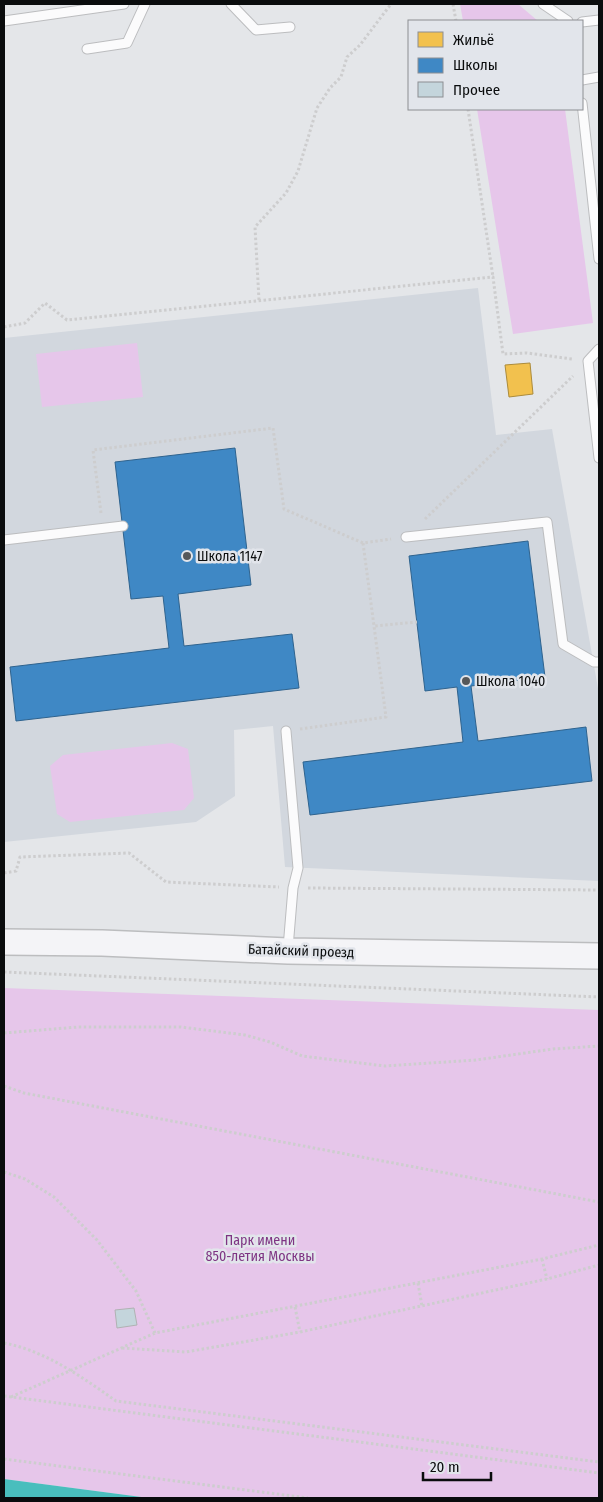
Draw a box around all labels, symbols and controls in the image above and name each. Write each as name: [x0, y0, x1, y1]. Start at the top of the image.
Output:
legend: [408, 20, 583, 110]
text: Жильё: [453, 31, 494, 49]
text: Школы: [453, 56, 498, 74]
text: Прочее: [453, 81, 500, 99]
place label: Школа 1147: [197, 548, 263, 565]
marker: Школа 1147: [181, 550, 193, 562]
place label: Школа 1040: [476, 673, 545, 690]
marker: Школа 1040: [460, 675, 472, 687]
street label: Батайский проезд: [248, 941, 354, 961]
park label: Парк имени 850-летия Москвы: [205, 1232, 315, 1265]
scale bar: [423, 1450, 490, 1482]
text: 20 m: [430, 1458, 460, 1476]

